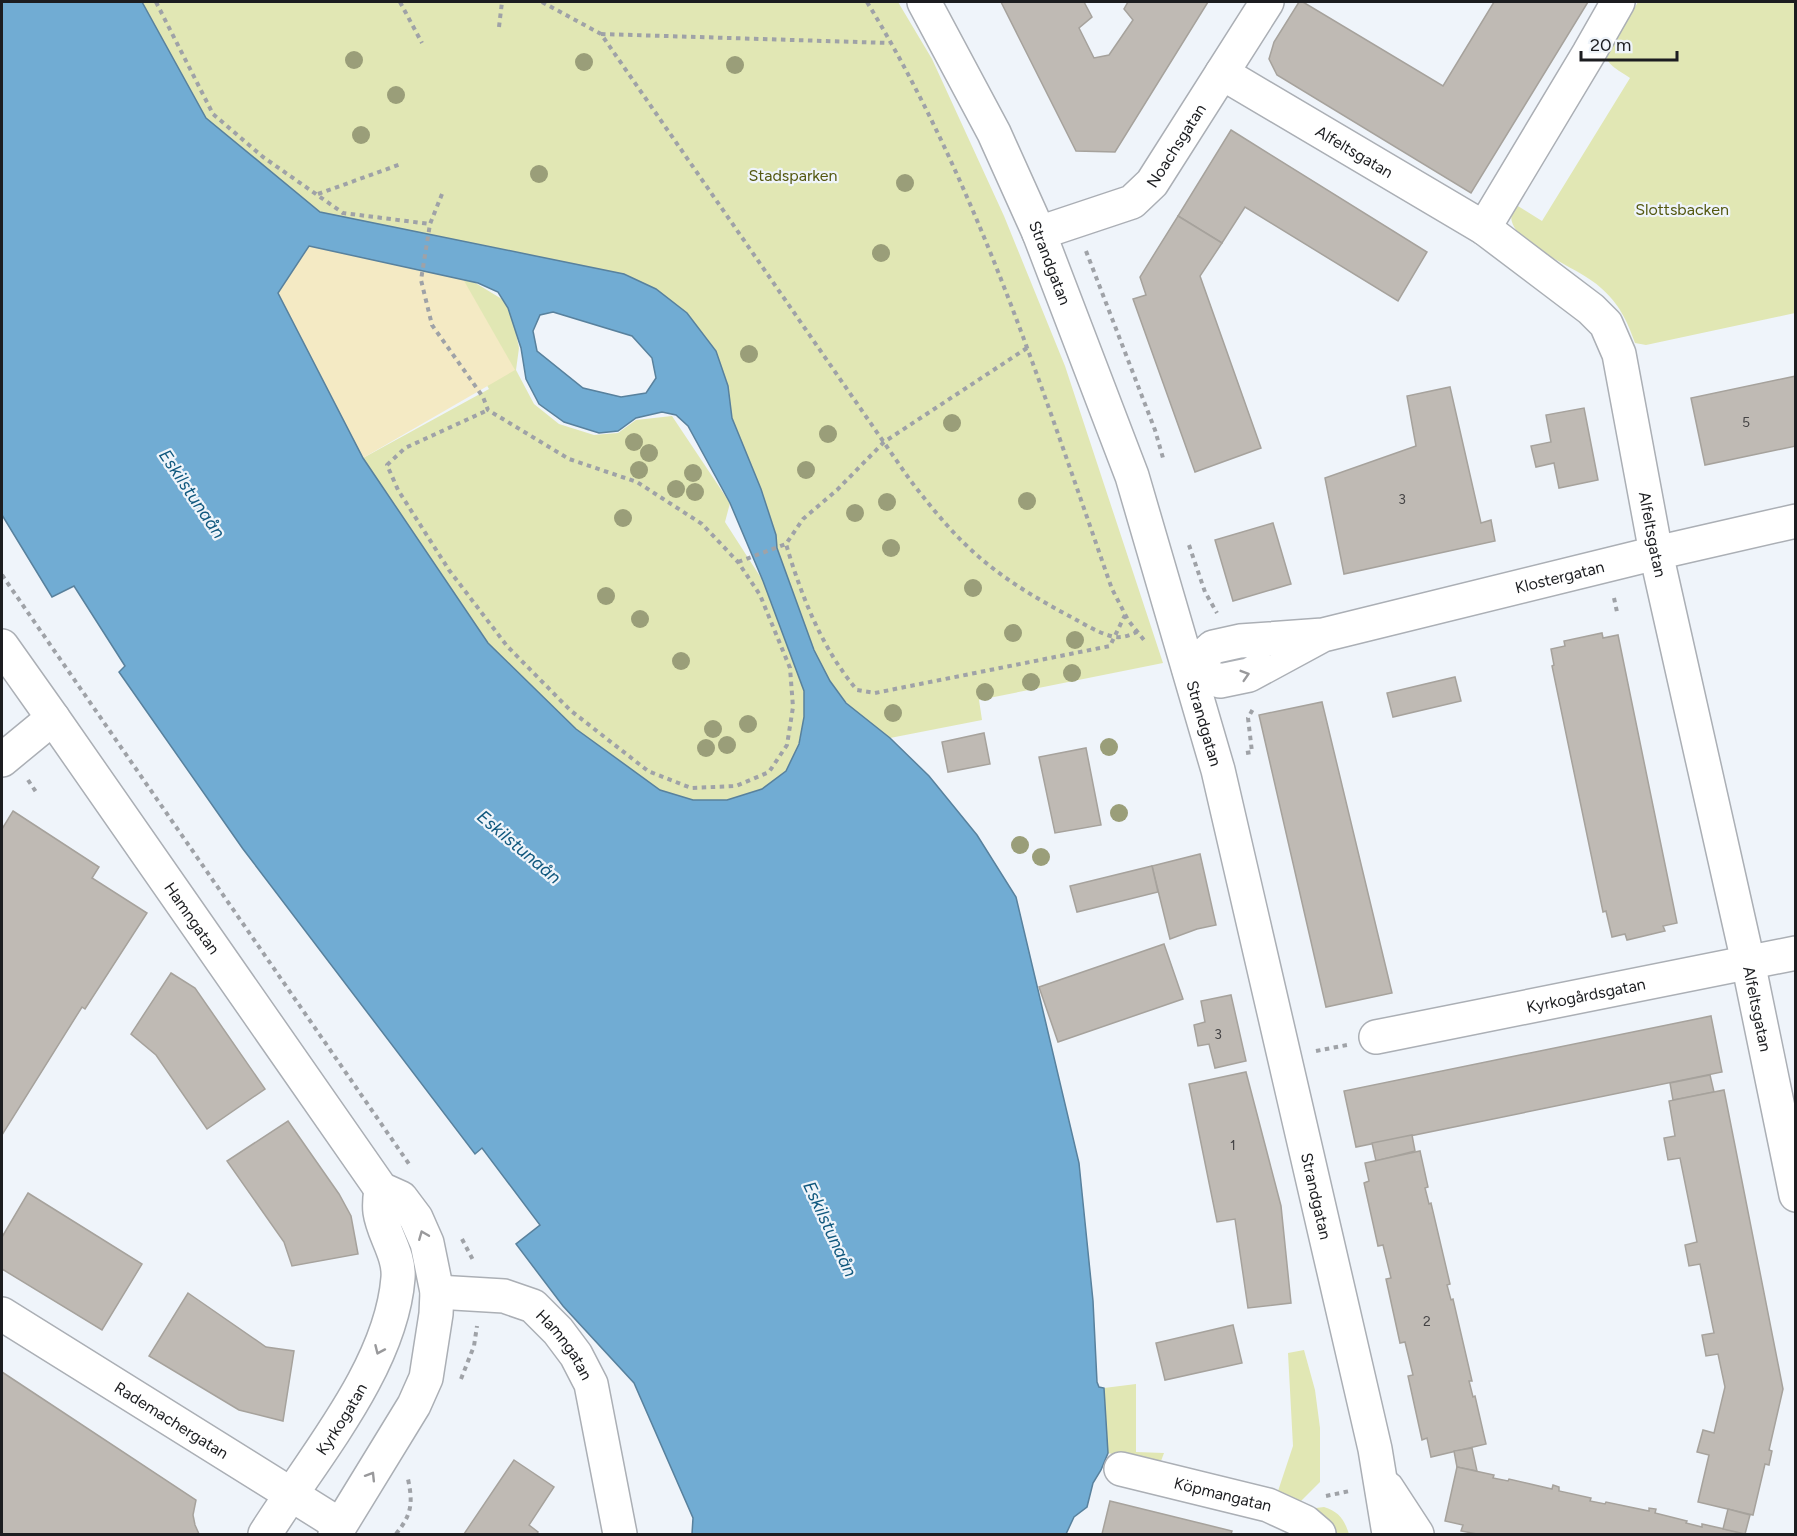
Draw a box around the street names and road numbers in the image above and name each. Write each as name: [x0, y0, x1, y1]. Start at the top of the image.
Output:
street label: Noachsgatan: [1142, 100, 1209, 191]
street label: Alfeltsgatan: [1312, 121, 1397, 182]
street label: Strandgatan: [1025, 218, 1075, 307]
street label: Alfeltsgatan: [1635, 490, 1671, 579]
street label: Klostergatan: [1513, 557, 1606, 597]
street label: Strandgatan: [1183, 678, 1226, 768]
street label: Hamngatan: [161, 878, 224, 958]
street label: Alfeltsgatan: [1740, 964, 1776, 1053]
street label: Kyrkogårdsgatan: [1525, 974, 1647, 1016]
street label: Strandgatan: [1297, 1151, 1336, 1241]
street label: Hamngatan: [532, 1305, 597, 1383]
street label: Rademachergatan: [111, 1377, 232, 1463]
street label: Kyrkogatan: [312, 1380, 371, 1459]
street label: Köpmangatan: [1172, 1473, 1274, 1515]

